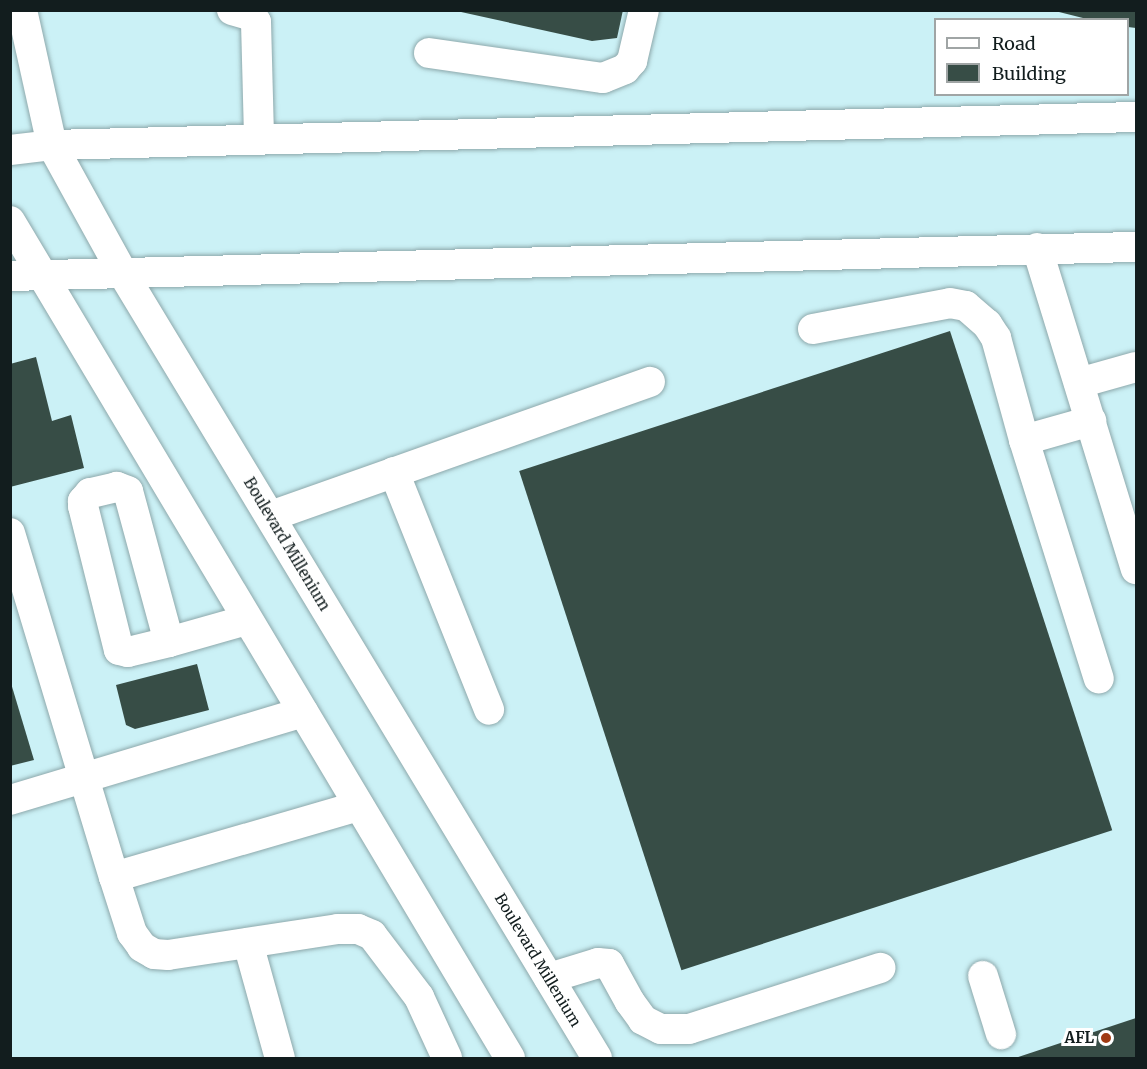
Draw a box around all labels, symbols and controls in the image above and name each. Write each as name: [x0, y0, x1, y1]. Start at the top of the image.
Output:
legend: [934, 18, 1129, 96]
text: Road: [992, 32, 1036, 55]
text: Building: [992, 62, 1066, 85]
street label: Boulevard Millenium: [240, 474, 334, 614]
street label: Boulevard Millenium: [491, 890, 585, 1030]
place label: AFL: [1065, 1029, 1094, 1047]
marker: AFL: [1099, 1031, 1113, 1045]

